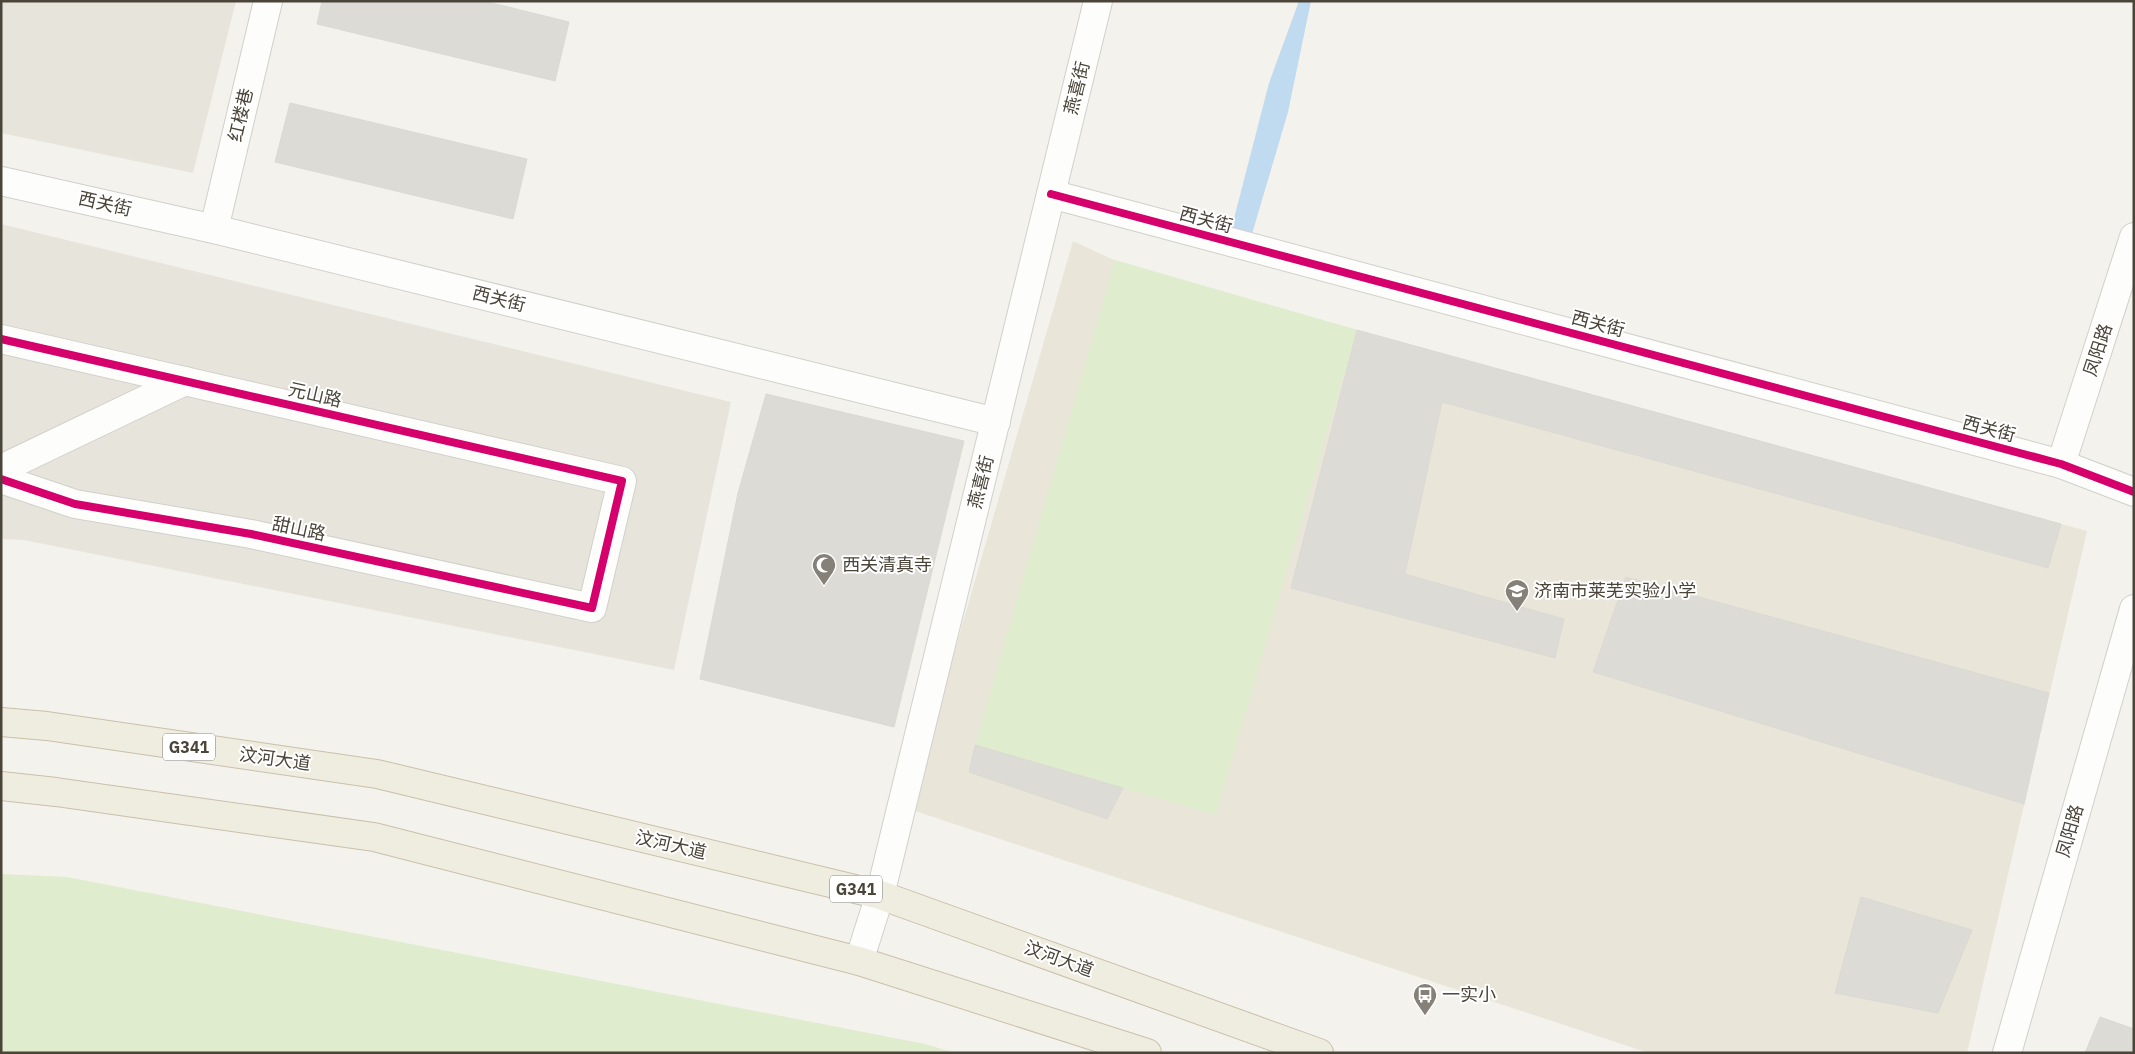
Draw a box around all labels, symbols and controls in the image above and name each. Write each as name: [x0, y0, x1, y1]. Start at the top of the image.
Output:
street label: 燕喜街: [1059, 59, 1094, 117]
street label: 红楼巷: [223, 86, 258, 144]
street label: 西关街: [76, 186, 134, 221]
street label: 西关街: [1177, 201, 1235, 238]
street label: 西关街: [470, 281, 528, 316]
street label: 西关街: [1569, 305, 1627, 342]
street label: 凤阳路: [2078, 321, 2117, 379]
street label: 元山路: [286, 377, 344, 412]
street label: 西关街: [1960, 410, 2018, 447]
street label: 燕喜街: [963, 453, 998, 511]
street label: 甜山路: [270, 512, 328, 545]
mosque icon: 西关清真寺: [811, 552, 837, 586]
place label: 西关清真寺: [842, 553, 932, 576]
school or university icon: 济南市莱芜实验小学: [1504, 578, 1530, 612]
place label: 济南市莱芜实验小学: [1534, 579, 1696, 602]
road number: G341: [163, 734, 215, 760]
street label: 汶河大道: [238, 742, 312, 775]
street label: 凤阳路: [2051, 802, 2088, 860]
street label: 汶河大道: [633, 825, 709, 864]
road number: G341: [830, 876, 882, 902]
street label: 汶河大道: [1021, 935, 1097, 982]
bus stop icon: 一实小: [1412, 982, 1438, 1016]
place label: 一实小: [1442, 983, 1496, 1006]

